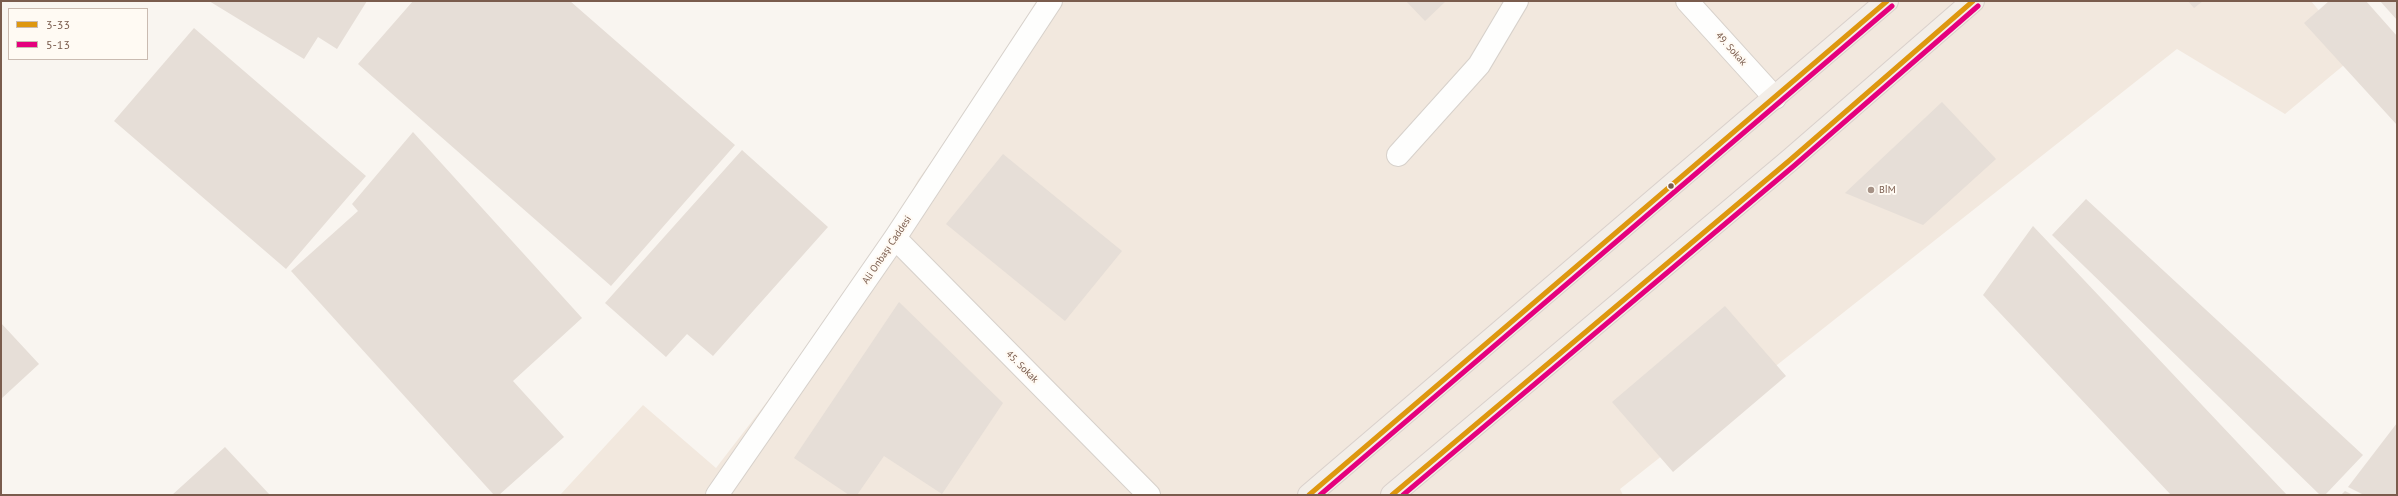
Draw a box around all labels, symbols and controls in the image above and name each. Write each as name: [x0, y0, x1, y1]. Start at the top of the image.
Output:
legend: [8, 8, 148, 60]
text: 3-33: [46, 17, 70, 32]
street label: 49. Sokak: [1713, 30, 1749, 68]
text: 5-13: [46, 37, 70, 52]
unlabelled marker: [1666, 181, 1676, 191]
place label: BİM: [1879, 184, 1896, 196]
marker: BİM: [1866, 185, 1876, 195]
street label: Ali Onbaşı Caddesi: [860, 214, 914, 286]
street label: 45. Sokak: [1003, 348, 1041, 386]

